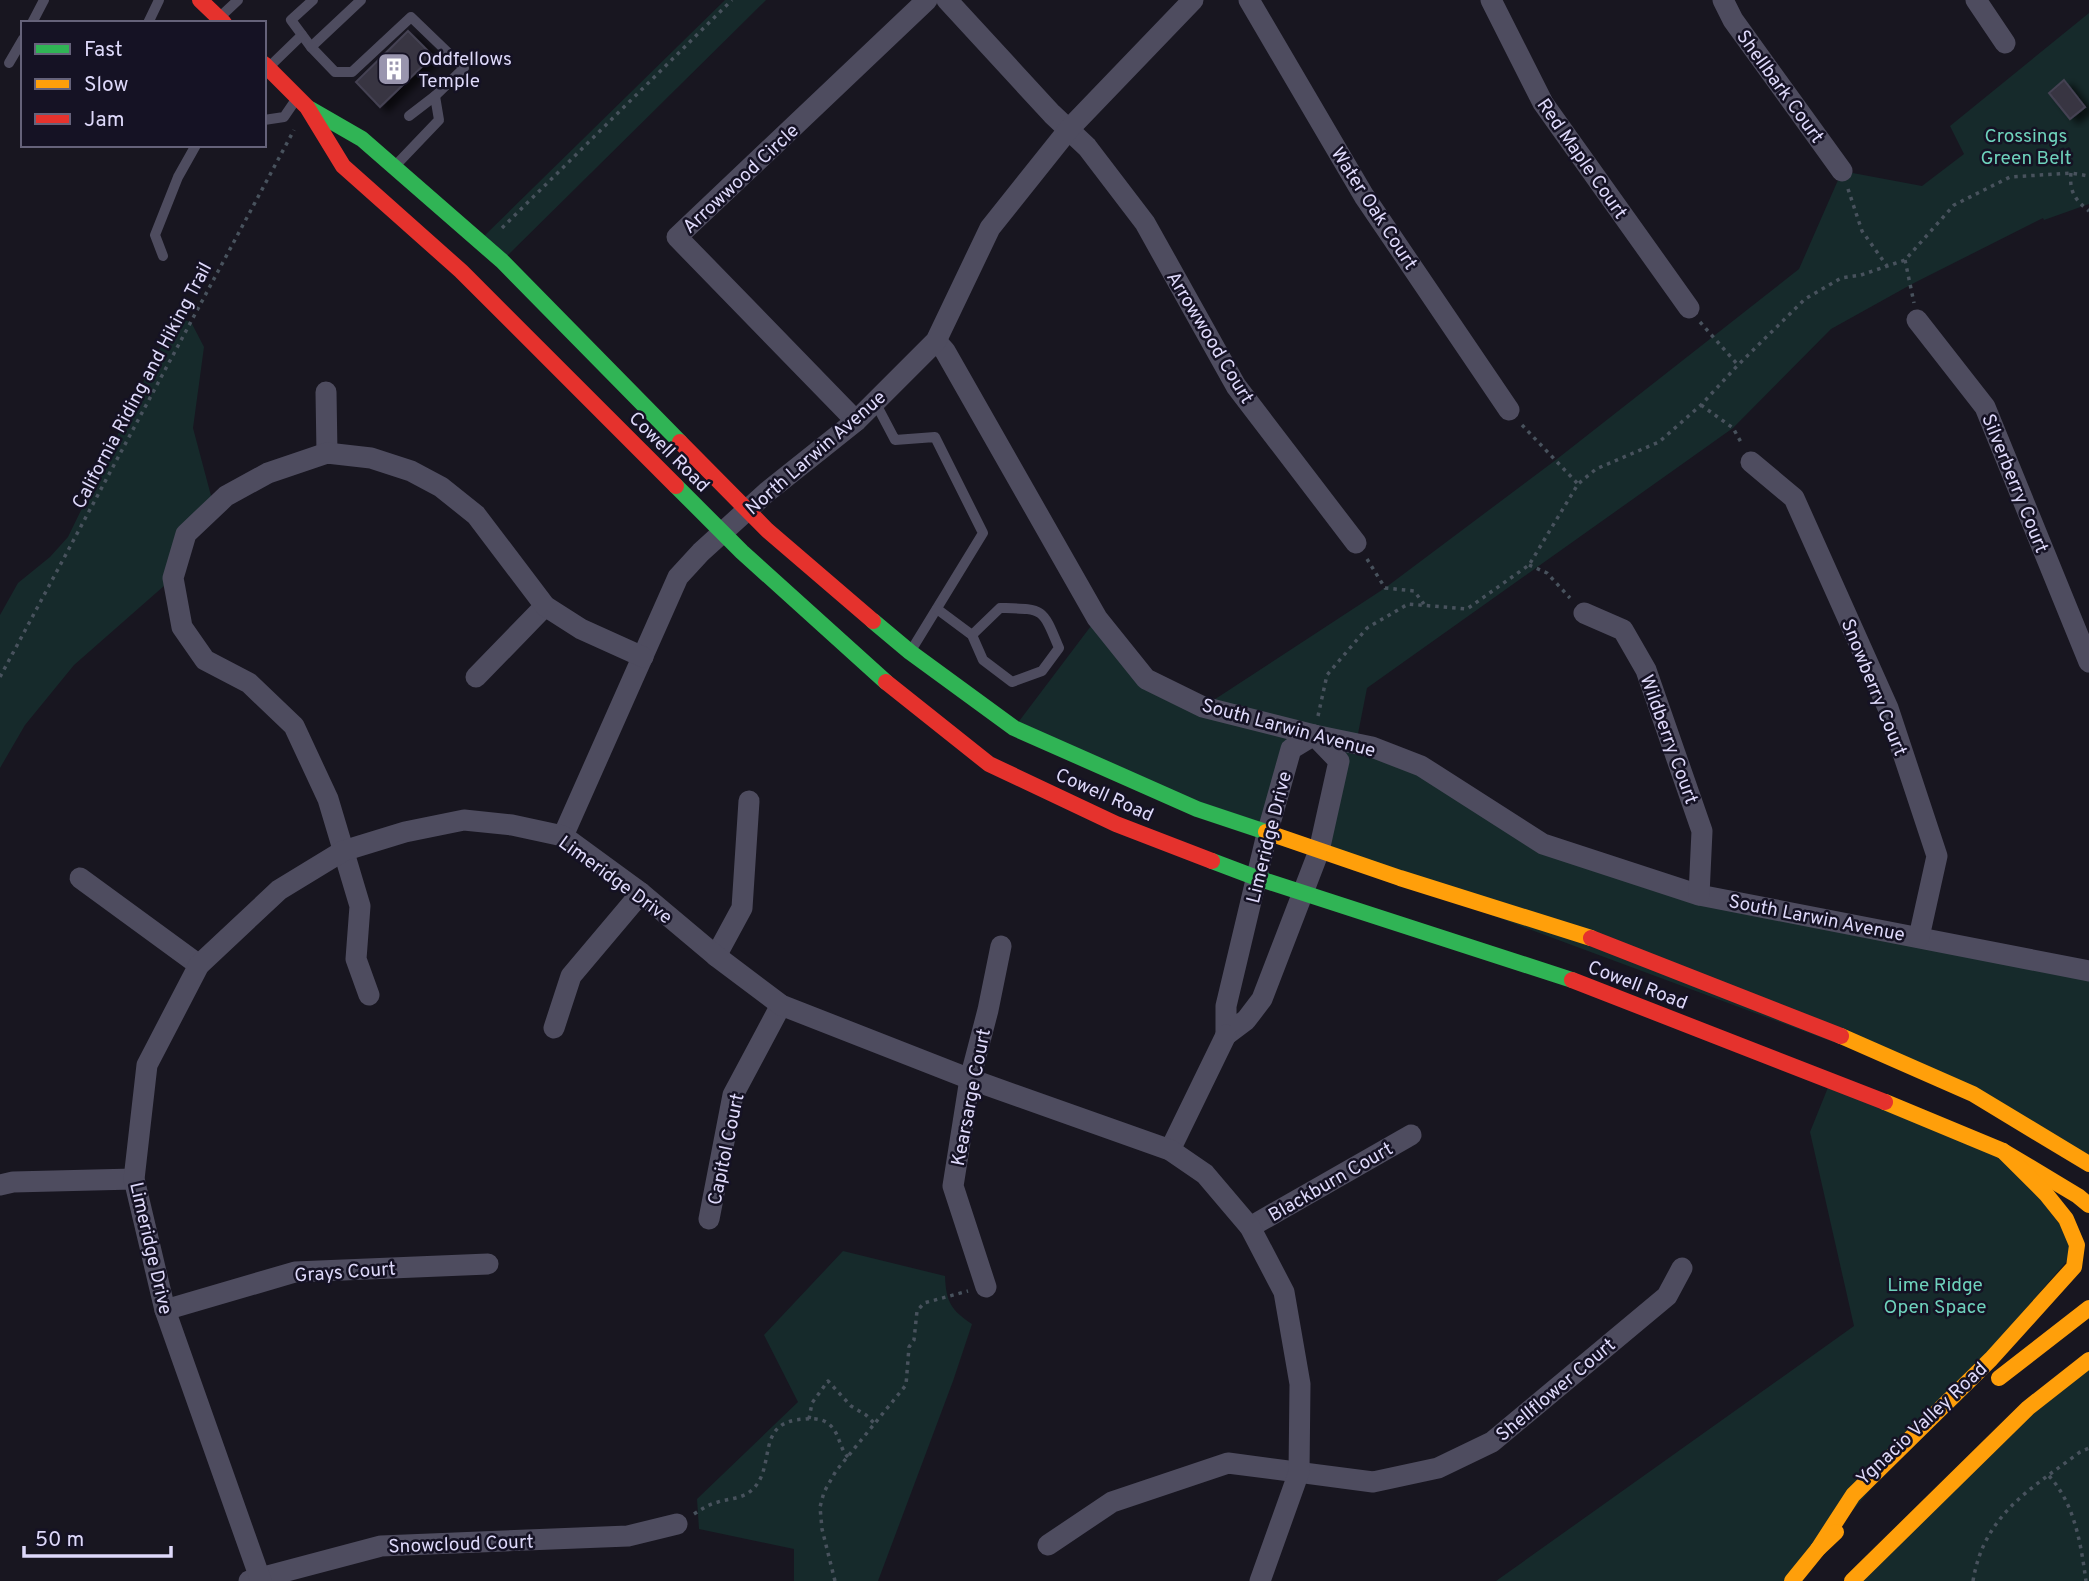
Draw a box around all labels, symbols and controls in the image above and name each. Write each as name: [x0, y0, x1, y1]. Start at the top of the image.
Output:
legend: [21, 21, 266, 147]
street label: Shellbark Court: [1730, 26, 1829, 149]
text: Fast: [84, 37, 123, 64]
place label: Oddfellows Temple: [418, 48, 512, 94]
building icon: Oddfellows Temple: [375, 50, 413, 88]
text: Slow: [84, 72, 129, 99]
street label: Red Maple Court: [1531, 94, 1632, 224]
text: Jam: [84, 107, 125, 134]
street label: Arrowwood Circle: [678, 119, 804, 239]
park label: Crossings Green Belt: [1980, 125, 2072, 171]
street label: Water Oak Court: [1325, 143, 1422, 275]
street label: California Riding and Hiking Trail: [67, 259, 218, 513]
street label: Arrowwood Court: [1160, 268, 1258, 409]
street label: North Larwin Avenue: [741, 386, 891, 521]
street label: Cowell Road: [623, 407, 714, 498]
street label: Silverberry Court: [1975, 411, 2053, 557]
street label: Snowberry Court: [1835, 616, 1912, 760]
street label: Wildberry Court: [1634, 672, 1703, 808]
street label: South Larwin Avenue: [1199, 694, 1378, 764]
street label: Cowell Road: [1051, 764, 1157, 828]
street label: Limeridge Drive: [1242, 769, 1298, 906]
street label: Limeridge Drive: [553, 831, 677, 930]
street label: South Larwin Avenue: [1727, 890, 1907, 948]
street label: Cowell Road: [1584, 956, 1691, 1016]
street label: Kearsarge Court: [947, 1027, 997, 1168]
street label: Capitol Court: [703, 1091, 751, 1208]
street label: Blackburn Court: [1264, 1137, 1398, 1228]
street label: Limeridge Drive: [123, 1180, 177, 1317]
street label: Grays Court: [294, 1257, 397, 1289]
park label: Lime Ridge Open Space: [1883, 1274, 1987, 1320]
street label: Shellflower Court: [1492, 1334, 1621, 1447]
street label: Ygnacio Valley Road: [1852, 1358, 1993, 1491]
scale bar: [24, 1514, 172, 1558]
text: 50 m: [35, 1527, 84, 1554]
street label: Snowcloud Court: [388, 1530, 534, 1560]

